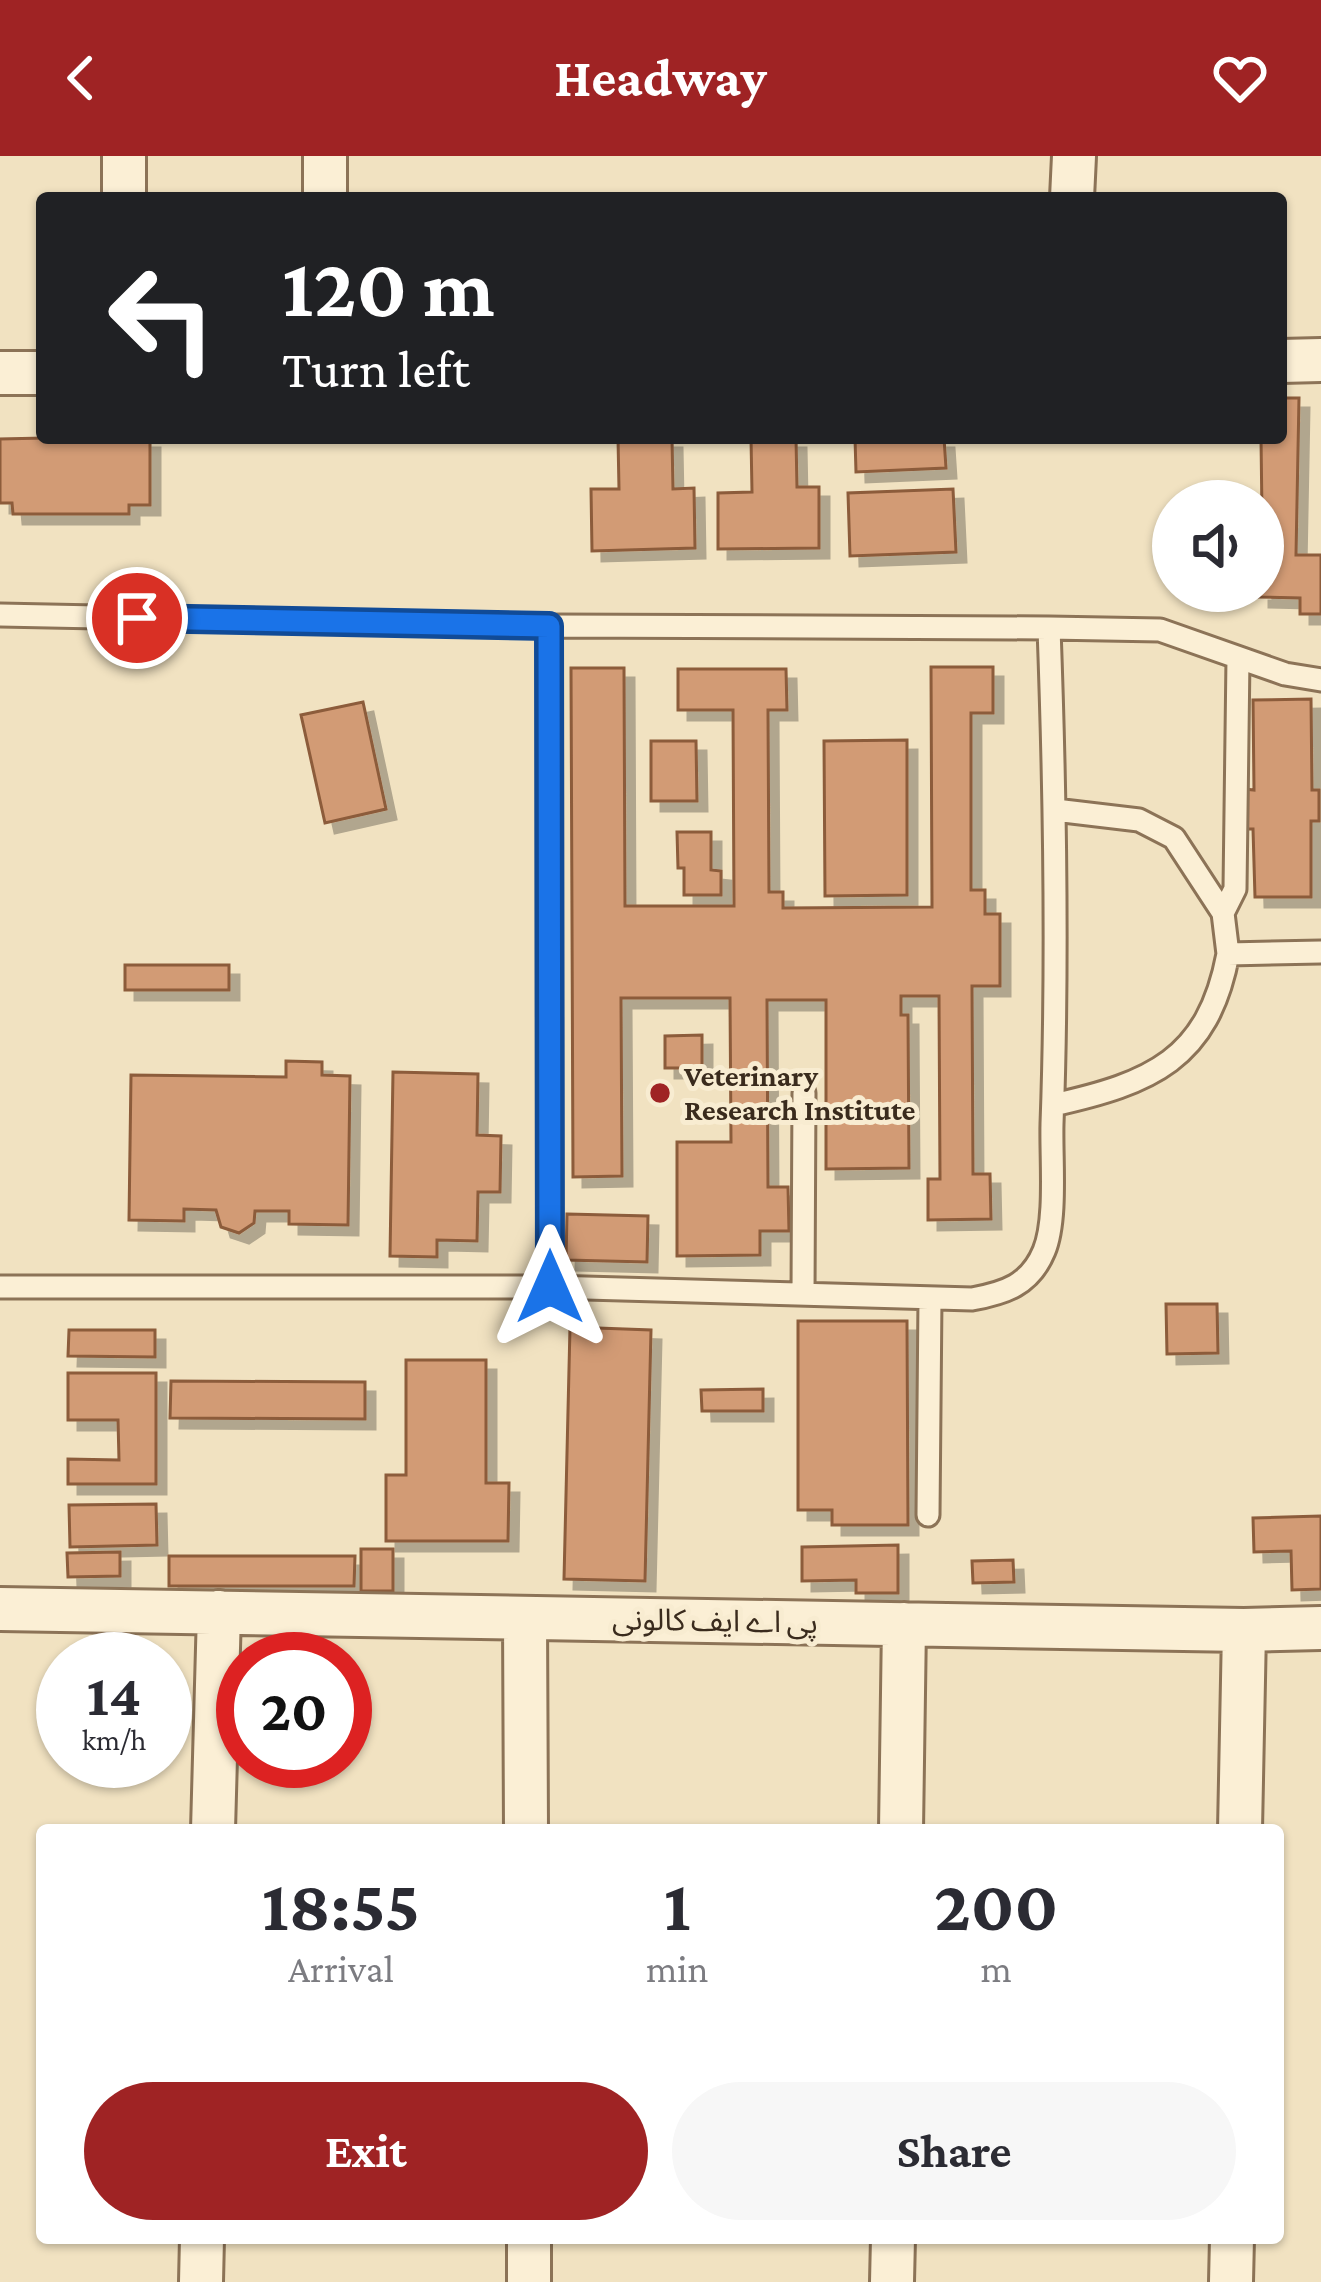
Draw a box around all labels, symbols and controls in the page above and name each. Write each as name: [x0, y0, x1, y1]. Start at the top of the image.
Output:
icon: back: [48, 45, 114, 111]
icon: heart: [1207, 45, 1273, 111]
text: Headway: [554, 48, 767, 108]
icon: left: [84, 240, 240, 396]
text: 120 m: [282, 241, 495, 334]
text: Turn left: [282, 339, 470, 399]
map controls: [1152, 480, 1284, 612]
button: sound: [1152, 480, 1284, 612]
pin: [86, 567, 188, 669]
icon: arrive: [104, 585, 170, 651]
place label: Veterinary Research Institute: [683, 1059, 915, 1126]
marker: Veterinary Research Institute: [647, 1080, 673, 1106]
position arrow: [487, 1224, 613, 1350]
street label: پی اے ایف کالونی: [612, 1602, 818, 1642]
speed limit sign: 20: [216, 1632, 372, 1788]
text: 14: [87, 1661, 141, 1728]
text: km/h: [82, 1723, 146, 1756]
text: 18:55: [262, 1865, 420, 1945]
text: 1: [664, 1865, 691, 1945]
text: 200: [934, 1865, 1058, 1945]
text: Arrival: [288, 1947, 394, 1990]
text: min: [646, 1947, 708, 1990]
text: m: [981, 1947, 1012, 1990]
button: Exit: [84, 2082, 648, 2220]
button: Share: [672, 2082, 1236, 2220]

